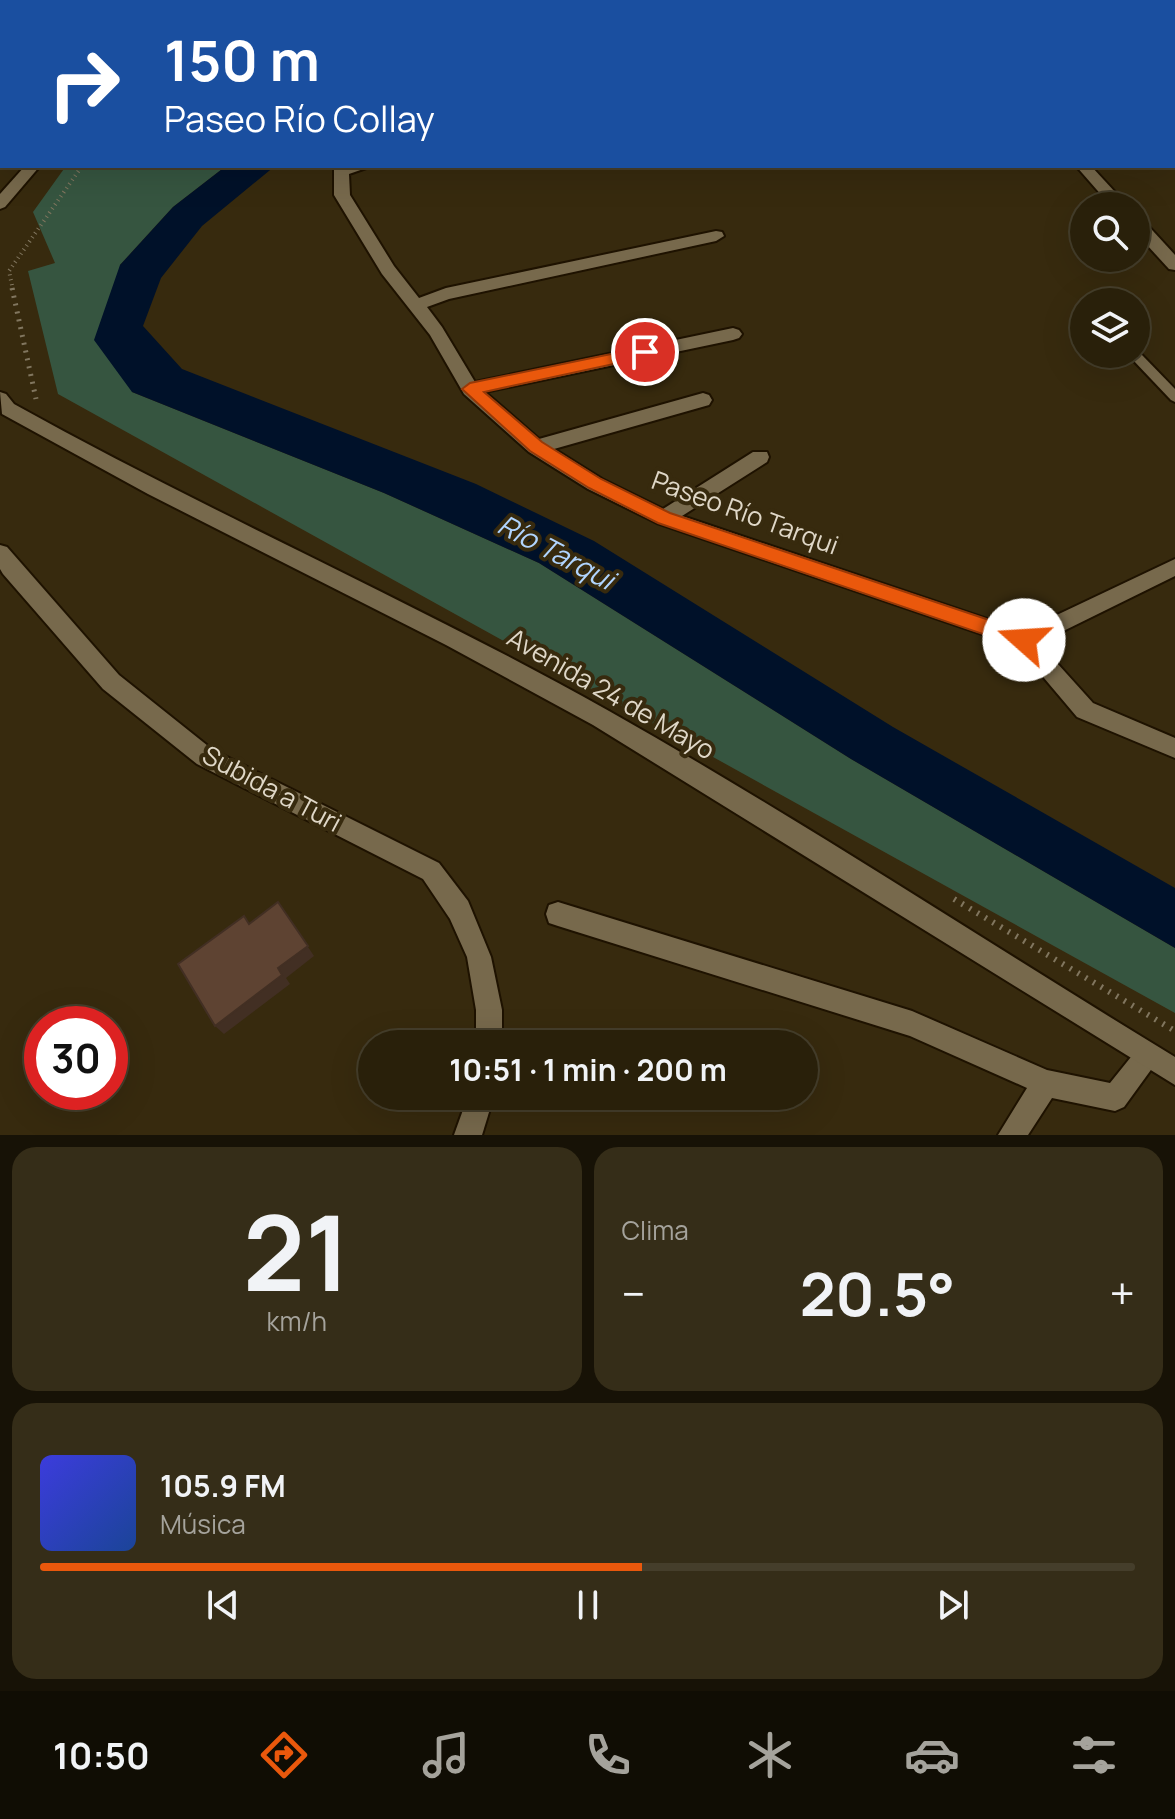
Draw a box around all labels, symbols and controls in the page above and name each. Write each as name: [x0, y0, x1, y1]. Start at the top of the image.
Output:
text: 150 m: [164, 21, 320, 98]
icon: right: [32, 32, 136, 136]
text: Paseo Río Collay: [164, 94, 435, 143]
map controls: [1070, 192, 1150, 368]
button: search: [1070, 192, 1150, 272]
button: layers: [1070, 288, 1150, 368]
pin: [611, 318, 679, 386]
icon: arrive: [623, 330, 667, 374]
street label: Paseo Río Tarqui: [647, 462, 844, 563]
water label: Río Tarqui: [492, 505, 624, 599]
position arrow: [982, 598, 1066, 682]
street label: Avenida 24 de Mayo: [501, 619, 722, 767]
street label: Subida a Turi: [197, 736, 348, 840]
speed limit sign: 30: [24, 1006, 128, 1110]
text: 10:51 · 1 min · 200 m: [449, 1049, 727, 1090]
text: 21: [243, 1180, 350, 1322]
text: Clima: [622, 1212, 689, 1248]
text: 20.5°: [800, 1252, 955, 1334]
text: −: [622, 1263, 645, 1323]
text: +: [1110, 1263, 1135, 1323]
text: km/h: [267, 1303, 327, 1339]
text: 105.9 FM: [160, 1465, 286, 1506]
text: Música: [160, 1506, 246, 1542]
icon: previous: [201, 1583, 245, 1627]
icon: pause: [566, 1583, 610, 1627]
icon: next: [931, 1583, 975, 1627]
icon: directions: [256, 1727, 312, 1783]
icon: music: [418, 1727, 474, 1783]
icon: phone: [580, 1727, 636, 1783]
icon: climate: [742, 1727, 798, 1783]
icon: car: [904, 1727, 960, 1783]
icon: filters: [1066, 1727, 1122, 1783]
text: 10:50: [53, 1731, 150, 1780]

